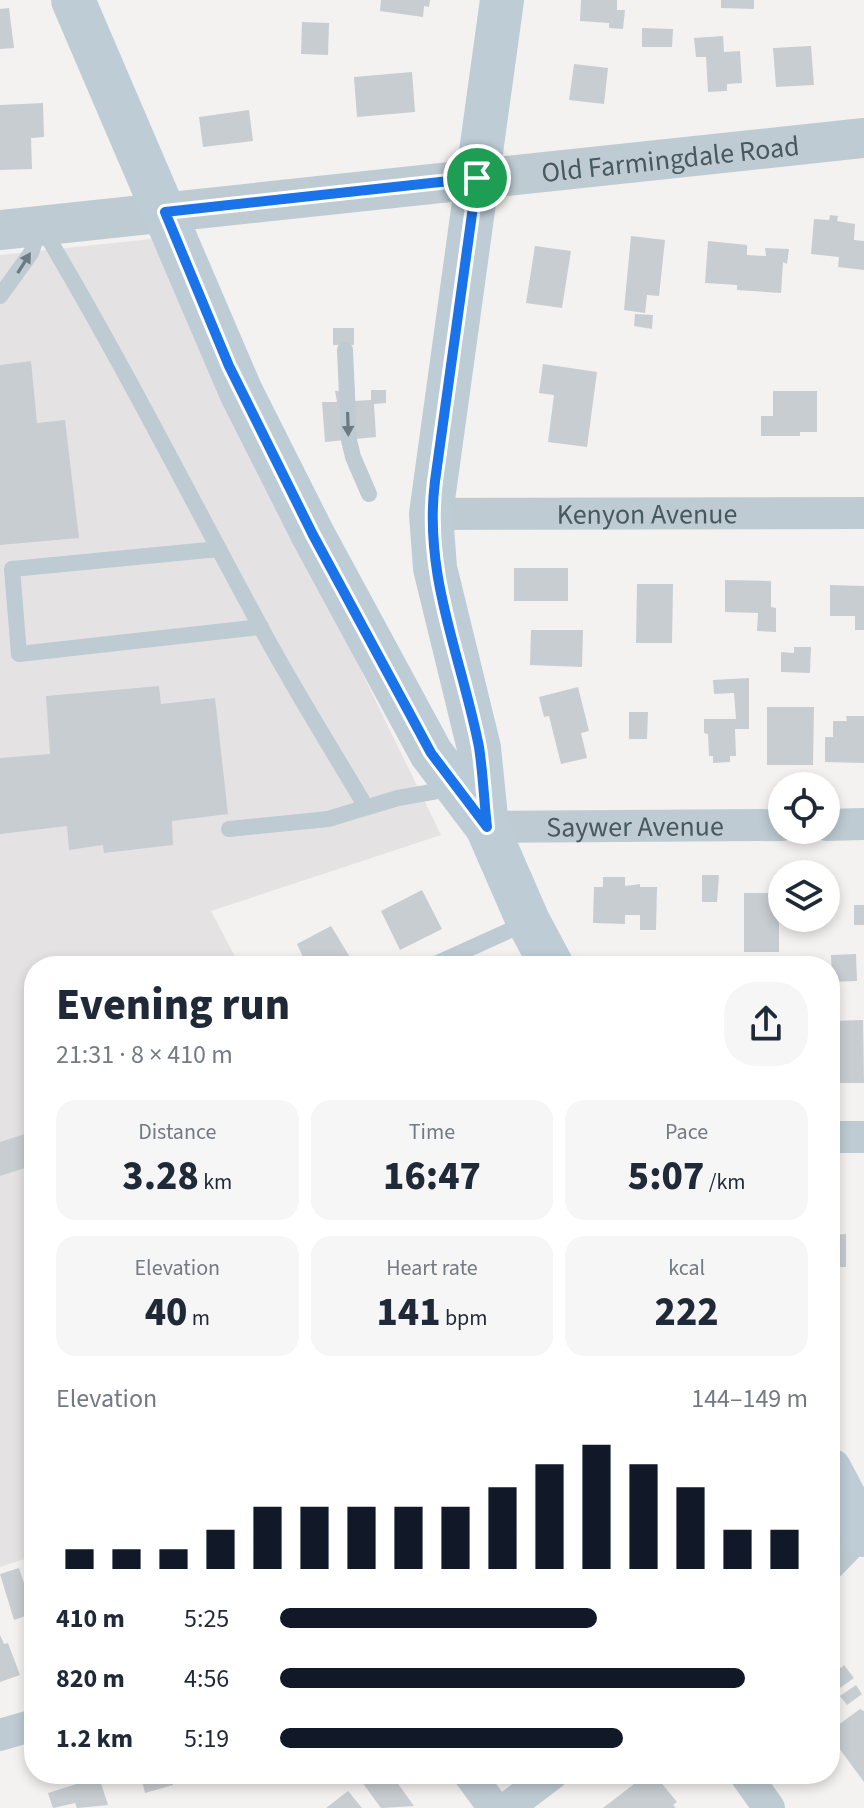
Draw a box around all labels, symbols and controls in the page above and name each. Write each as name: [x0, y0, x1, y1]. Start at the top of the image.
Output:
street label: Old Farmingdale Road: [539, 126, 801, 193]
pin: [443, 144, 511, 212]
icon: arrive: [455, 156, 499, 200]
one-way arrow: [17, 252, 31, 274]
one-way arrow: [342, 412, 355, 437]
street label: Kenyon Avenue: [557, 494, 737, 535]
map controls: [768, 772, 840, 932]
button: locate: [768, 772, 840, 844]
street label: Saywer Avenue: [546, 806, 724, 848]
button: layers: [768, 860, 840, 932]
text: Evening run: [56, 974, 290, 1037]
button: share: [724, 982, 808, 1066]
text: 21:31 · 8 × 410 m: [56, 1036, 233, 1073]
text: Distance: [138, 1116, 216, 1148]
text: Time: [409, 1116, 455, 1148]
text: Pace: [665, 1116, 708, 1148]
text: 3.28: [122, 1148, 199, 1205]
text: 16:47: [383, 1148, 481, 1205]
text: 5:07: [628, 1148, 704, 1205]
text: km: [199, 1166, 232, 1198]
text: /km: [704, 1166, 746, 1198]
text: Elevation: [134, 1252, 220, 1284]
text: Heart rate: [386, 1252, 478, 1284]
text: kcal: [668, 1252, 705, 1284]
text: 40: [145, 1284, 187, 1341]
text: 141: [376, 1284, 441, 1341]
text: 222: [655, 1284, 719, 1341]
text: m: [187, 1302, 210, 1334]
text: bpm: [441, 1302, 488, 1334]
text: Elevation: [56, 1380, 157, 1417]
text: 144–149 m: [691, 1380, 808, 1417]
text: 410 m: [56, 1600, 125, 1637]
text: 5:25: [184, 1600, 229, 1637]
text: 820 m: [56, 1660, 125, 1697]
text: 4:56: [184, 1660, 229, 1697]
text: 1.2 km: [56, 1720, 133, 1757]
text: 5:19: [184, 1720, 229, 1757]

